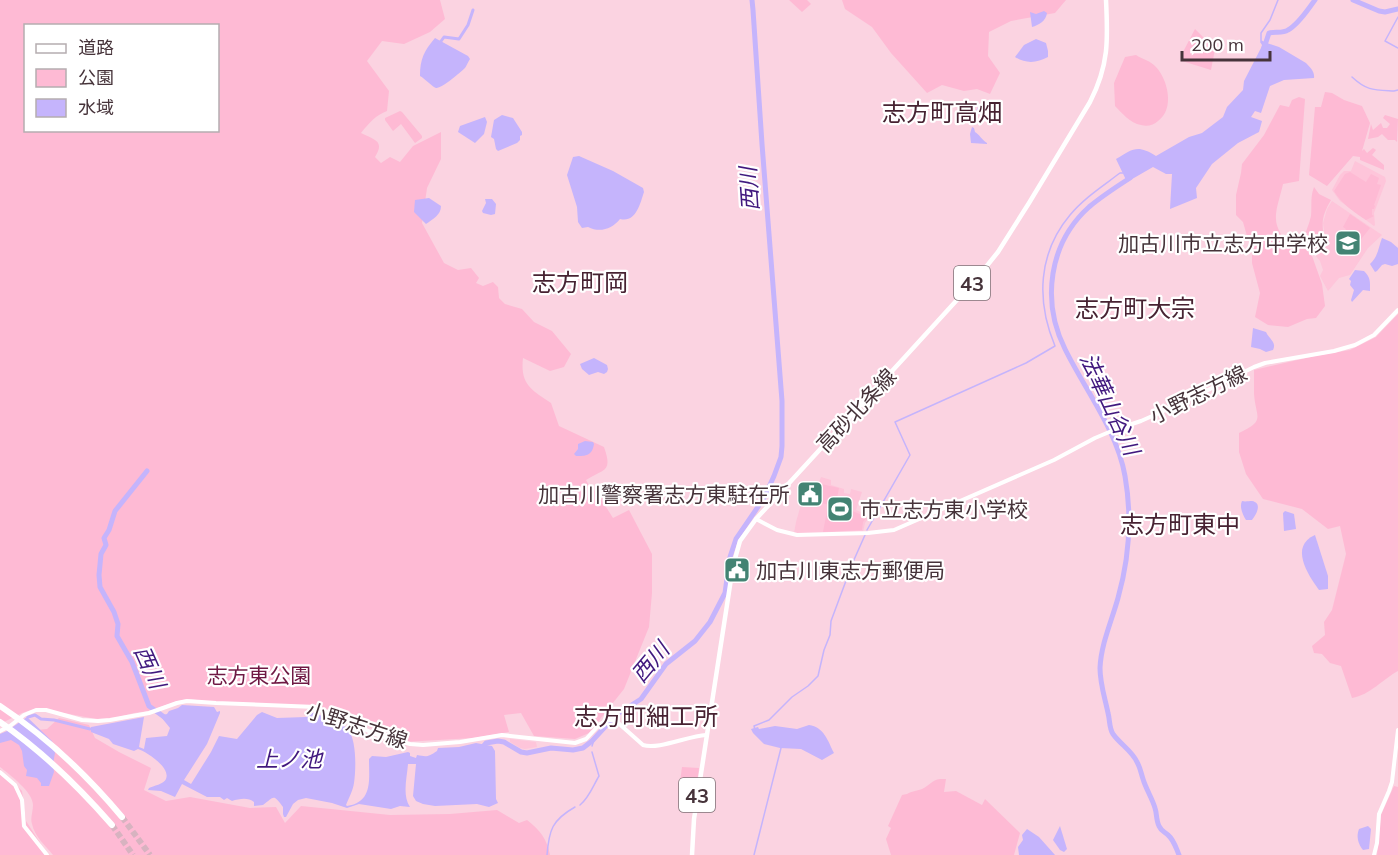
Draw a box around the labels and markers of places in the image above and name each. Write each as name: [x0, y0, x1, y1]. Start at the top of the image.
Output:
school or university icon: 加古川市立志方中学校: [1333, 228, 1363, 258]
place label: 加古川市立志方中学校: [1118, 230, 1328, 256]
public building icon: 加古川警察署志方東駐在所: [795, 479, 825, 509]
place label: 加古川警察署志方東駐在所: [538, 481, 790, 507]
sports icon: 市立志方東小学校: [825, 494, 855, 524]
place label: 市立志方東小学校: [860, 496, 1028, 522]
public building icon: 加古川東志方郵便局: [722, 555, 752, 585]
place label: 加古川東志方郵便局: [756, 557, 945, 583]

